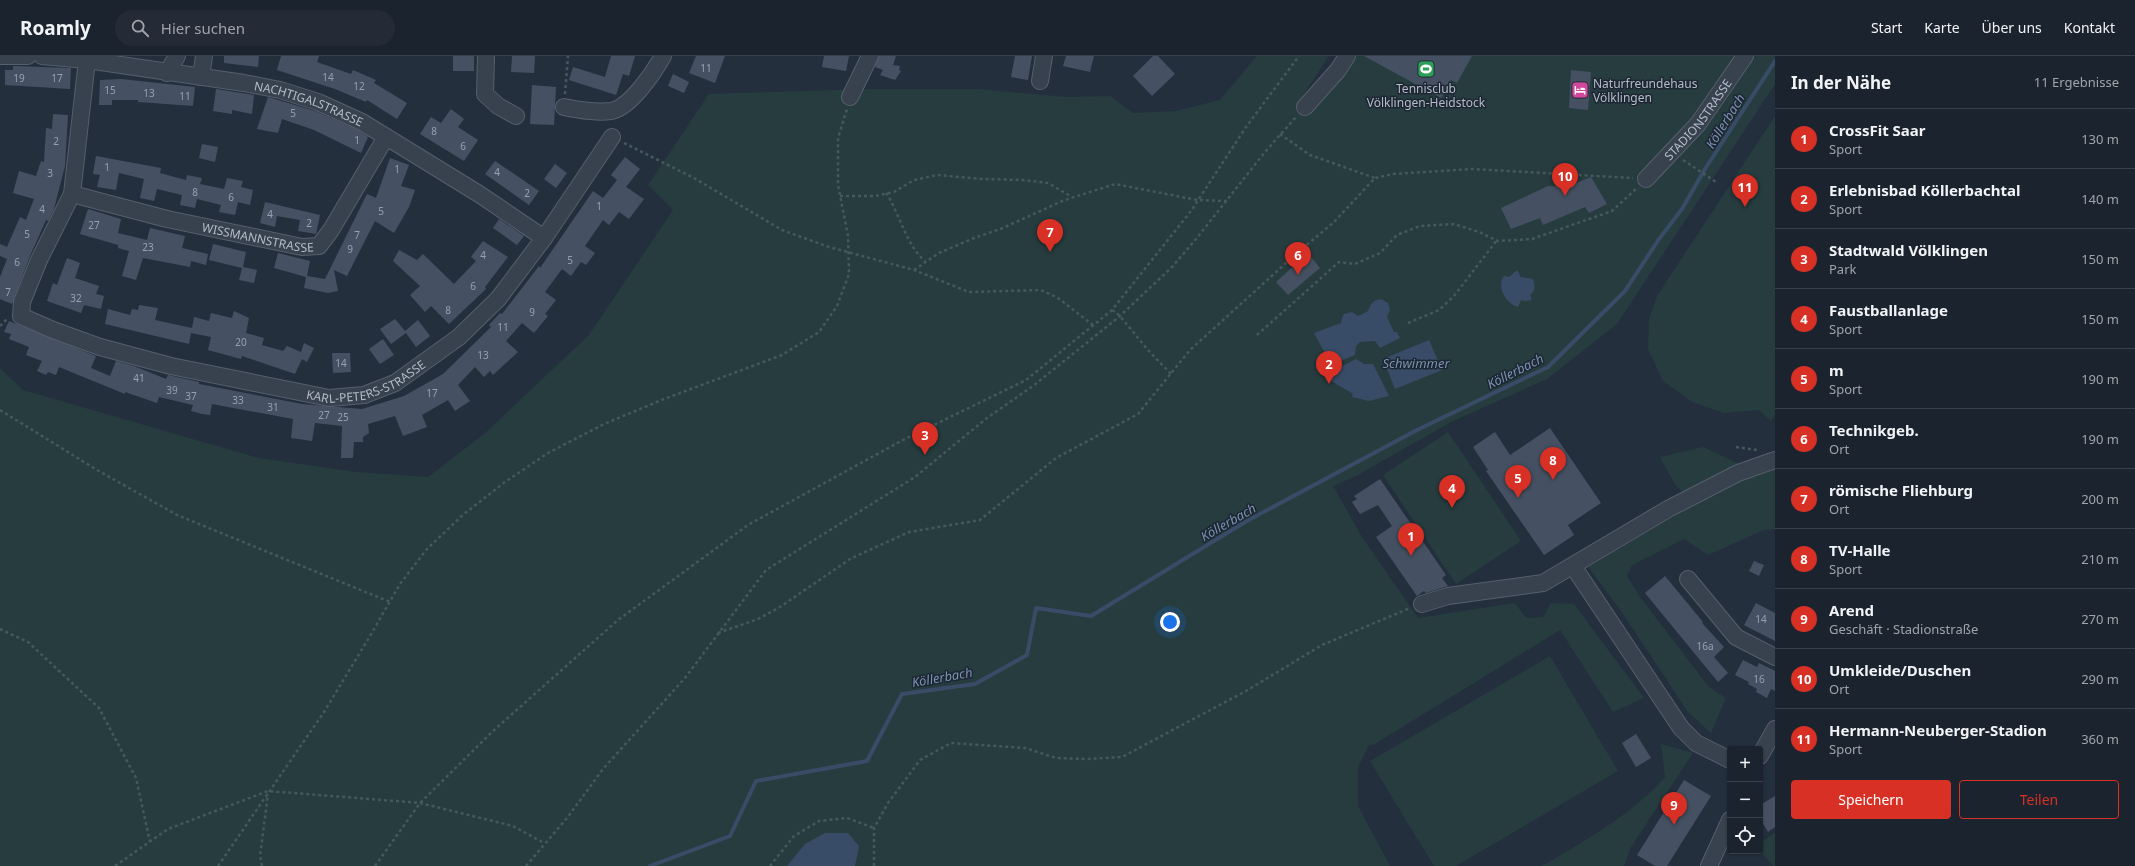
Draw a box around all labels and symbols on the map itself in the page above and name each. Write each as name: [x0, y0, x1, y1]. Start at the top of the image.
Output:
sports icon: Tennisclub Völklingen-Heidstock: [1416, 59, 1436, 79]
house number: 11: [700, 61, 712, 75]
house number: 14: [322, 70, 334, 84]
house number: 19: [13, 71, 25, 85]
house number: 17: [51, 71, 63, 85]
place label: Naturfreundehaus Völklingen: [1593, 75, 1698, 106]
street label: STADIONSTRASSE: [1660, 75, 1735, 164]
street label: NACHTIGALSTRASSE: [253, 77, 366, 130]
house number: 12: [353, 79, 365, 93]
place label: Tennisclub Völklingen-Heidstock: [1367, 80, 1486, 111]
hotel icon: Naturfreundehaus Völklingen: [1570, 80, 1590, 100]
house number: 15: [104, 83, 116, 97]
house number: 13: [143, 86, 155, 100]
house number: 11: [179, 89, 191, 103]
water label: Köllerbach: [1701, 90, 1749, 152]
house number: 5: [290, 106, 296, 120]
house number: 8: [431, 124, 437, 138]
house number: 1: [354, 133, 360, 147]
house number: 2: [53, 134, 59, 148]
house number: 6: [460, 139, 466, 153]
house number: 1: [104, 160, 110, 174]
house number: 1: [394, 162, 400, 176]
pin: 10: [1552, 163, 1578, 196]
house number: 4: [494, 165, 500, 179]
house number: 3: [47, 166, 53, 180]
pin: 11: [1732, 174, 1758, 207]
house number: 8: [192, 185, 198, 199]
house number: 2: [524, 186, 530, 200]
house number: 6: [228, 190, 234, 204]
house number: 1: [596, 199, 602, 213]
house number: 4: [39, 202, 45, 216]
house number: 5: [378, 204, 384, 218]
house number: 4: [267, 207, 273, 221]
house number: 2: [306, 216, 312, 230]
house number: 27: [88, 218, 100, 232]
street label: WISSMANNSTRASSE: [201, 218, 314, 256]
pin: 7: [1037, 219, 1063, 252]
house number: 5: [24, 227, 30, 241]
house number: 7: [354, 228, 360, 242]
house number: 23: [142, 240, 154, 254]
house number: 9: [347, 242, 353, 256]
pin: 6: [1285, 242, 1311, 275]
house number: 4: [480, 248, 486, 262]
house number: 5: [567, 253, 573, 267]
house number: 6: [14, 255, 20, 269]
house number: 6: [470, 279, 476, 293]
house number: 7: [5, 285, 11, 299]
house number: 32: [70, 291, 82, 305]
house number: 8: [445, 303, 451, 317]
house number: 9: [529, 305, 535, 319]
house number: 11: [497, 320, 509, 334]
house number: 20: [235, 335, 247, 349]
house number: 13: [477, 348, 489, 362]
water label: Köllerbach: [1484, 349, 1546, 393]
pin: 2: [1316, 351, 1342, 384]
water label: Schwimmer: [1382, 354, 1450, 372]
street label: KARL-PETERS-STRASSE: [305, 356, 429, 406]
house number: 14: [335, 356, 347, 370]
house number: 41: [133, 371, 145, 385]
house number: 39: [166, 383, 178, 397]
house number: 17: [426, 386, 438, 400]
house number: 37: [185, 389, 197, 403]
house number: 33: [232, 393, 244, 407]
house number: 31: [267, 400, 279, 414]
house number: 27: [318, 408, 330, 422]
house number: 25: [337, 410, 349, 424]
pin: 3: [912, 422, 938, 455]
pin: 8: [1540, 447, 1566, 480]
pin: 5: [1505, 465, 1531, 498]
pin: 4: [1439, 475, 1465, 508]
water label: Köllerbach: [1197, 499, 1259, 545]
pin: 1: [1398, 523, 1424, 556]
your location: [1160, 612, 1180, 632]
house number: 14: [1755, 612, 1767, 626]
house number: 16a: [1696, 639, 1714, 653]
water label: Köllerbach: [910, 663, 974, 691]
house number: 16: [1753, 672, 1765, 686]
pin: 9: [1661, 792, 1687, 825]

